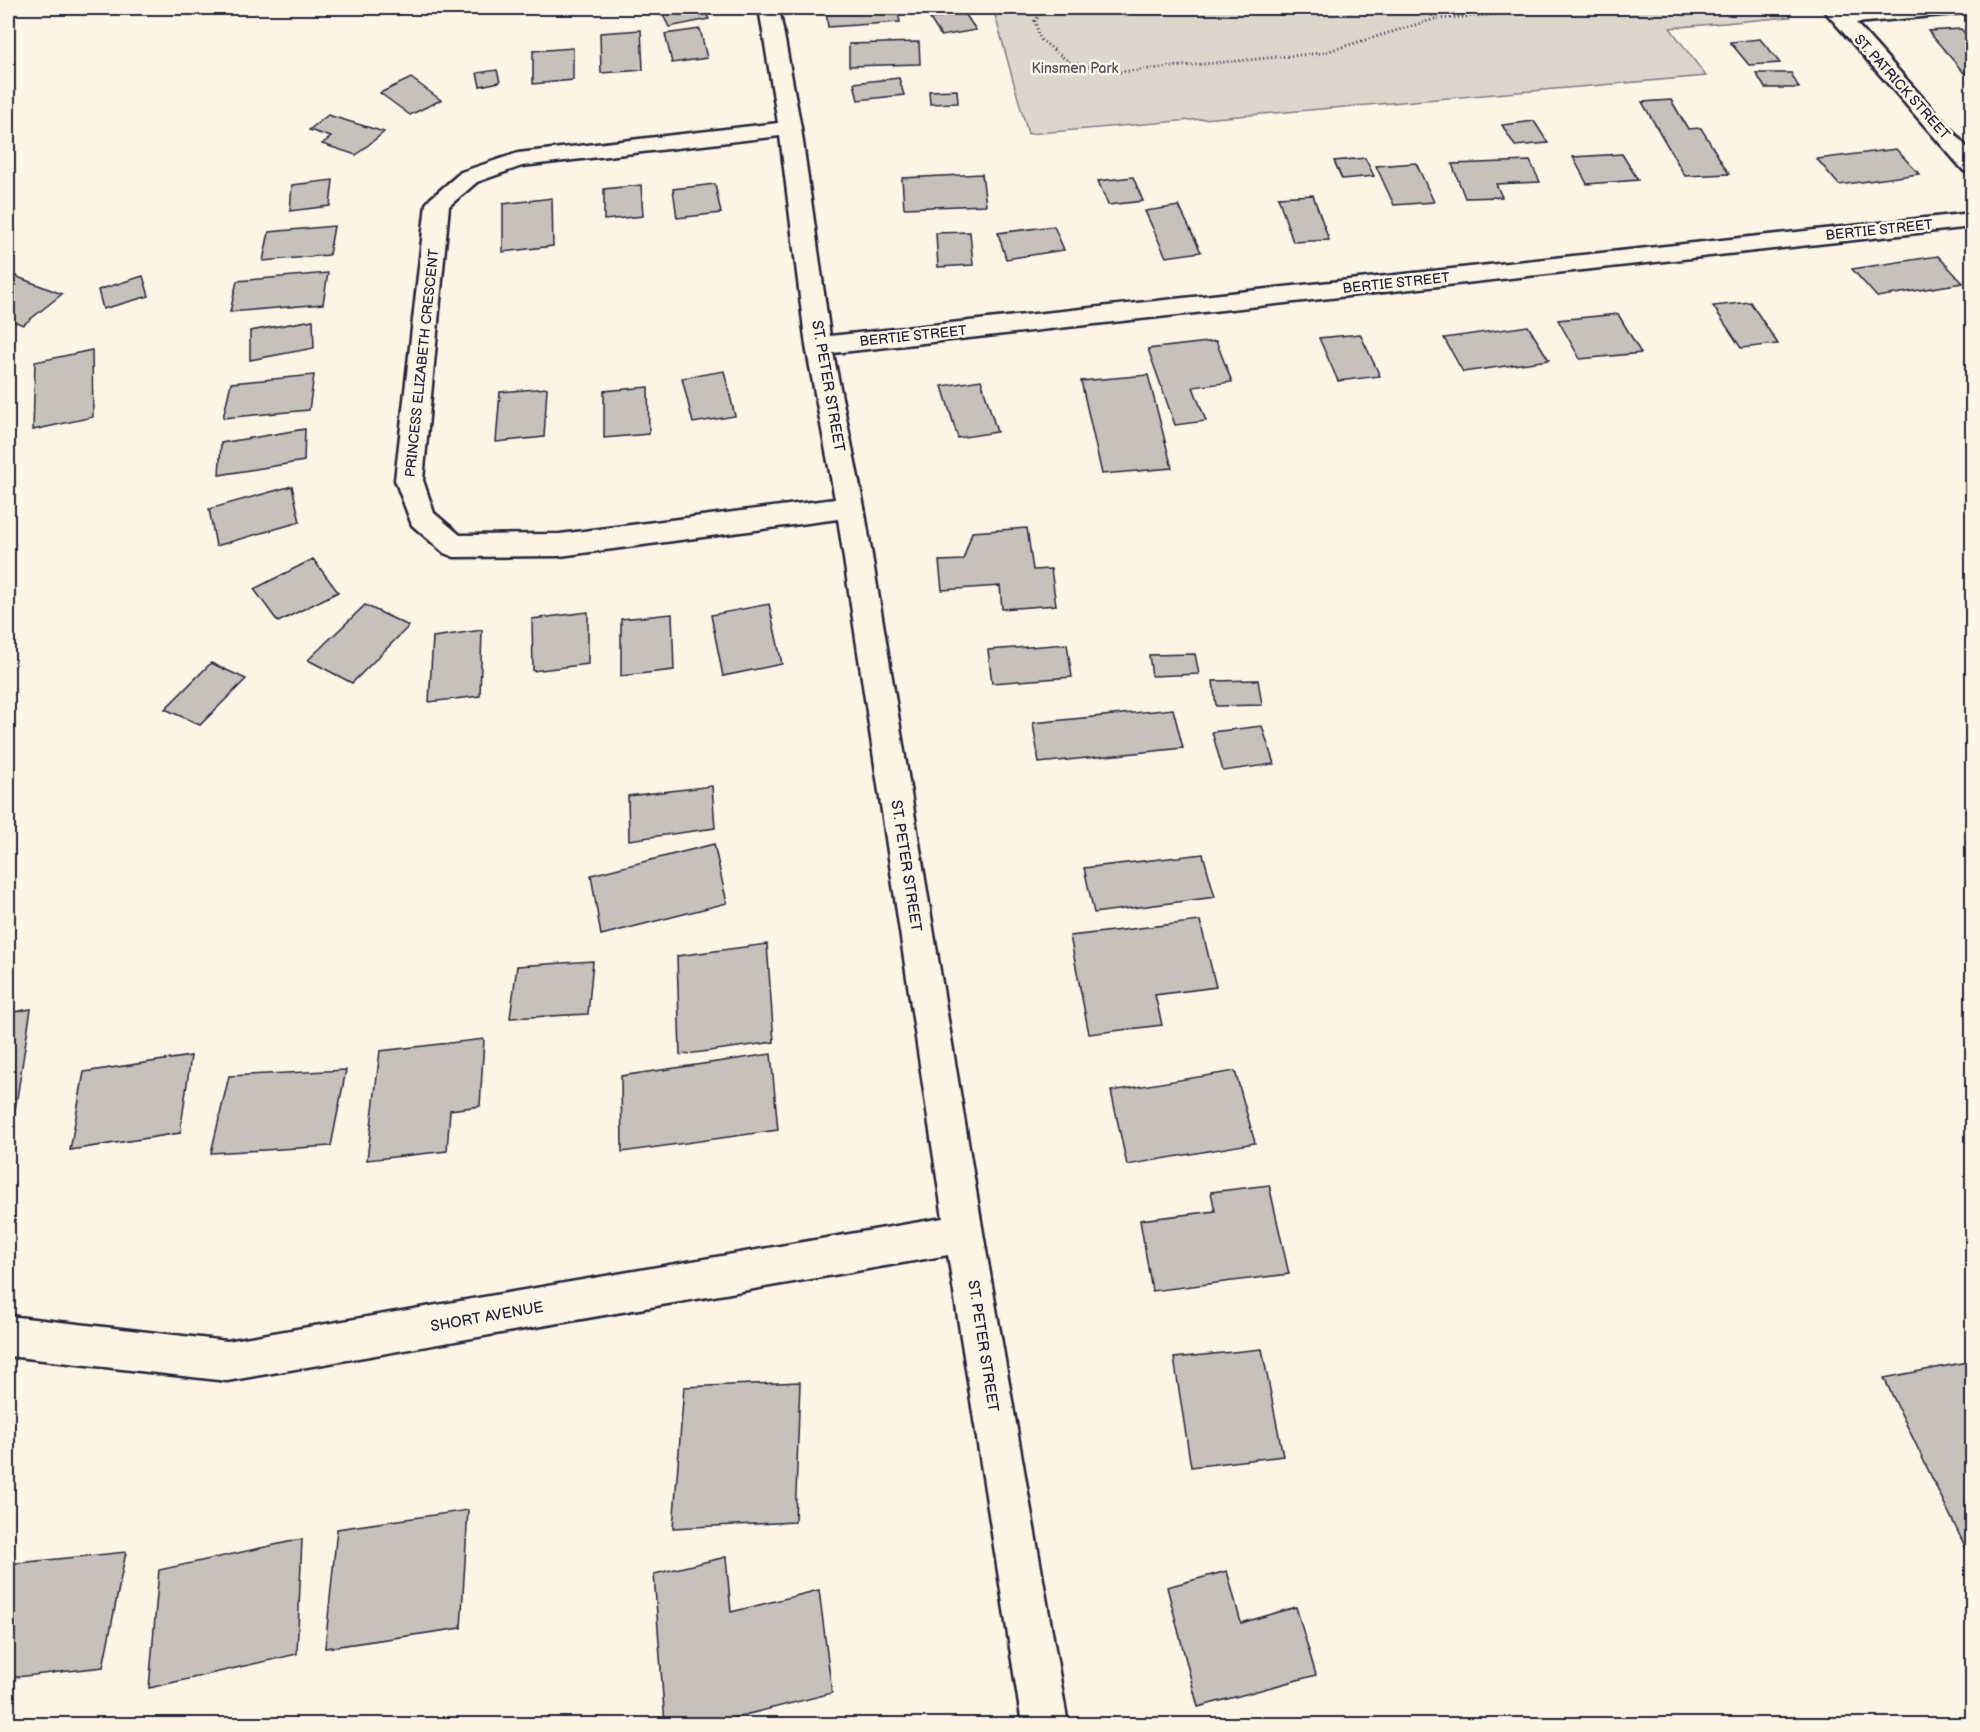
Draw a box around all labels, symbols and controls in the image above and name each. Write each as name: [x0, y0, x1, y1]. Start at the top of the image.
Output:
street label: ST. PATRICK STREET: [1850, 31, 1954, 143]
park label: Kinsmen Park: [1032, 60, 1119, 77]
street label: BERTIE STREET: [1825, 216, 1934, 244]
street label: PRINCESS ELIZABETH CRESCENT: [402, 248, 442, 478]
street label: BERTIE STREET: [1342, 269, 1451, 297]
street label: ST. PETER STREET: [807, 319, 849, 453]
street label: BERTIE STREET: [859, 322, 968, 350]
street label: ST. PETER STREET: [886, 799, 926, 933]
street label: ST. PETER STREET: [963, 1279, 1003, 1413]
street label: SHORT AVENUE: [429, 1298, 545, 1336]

